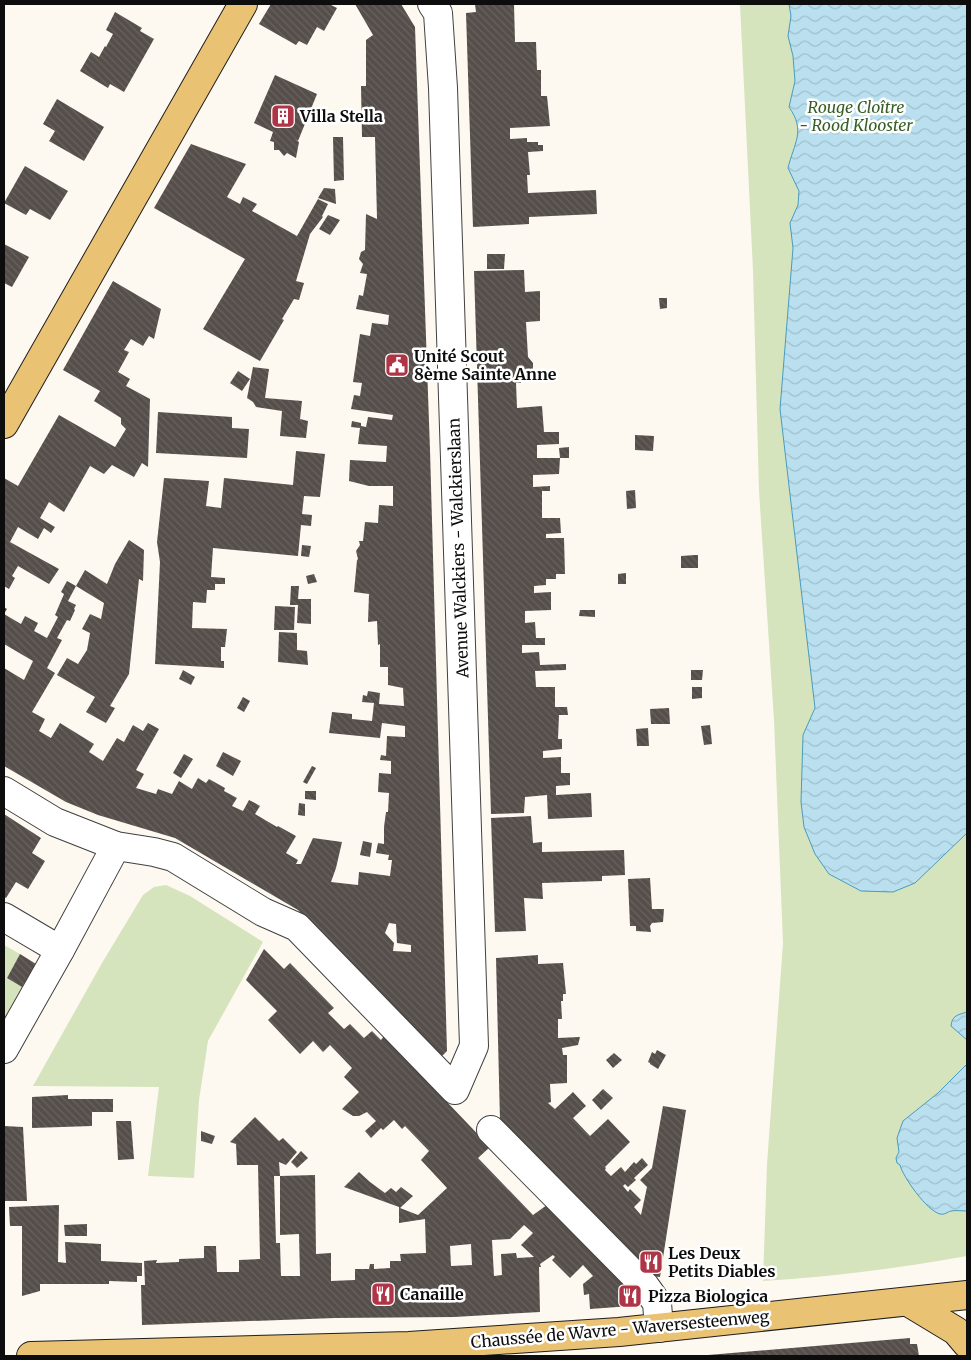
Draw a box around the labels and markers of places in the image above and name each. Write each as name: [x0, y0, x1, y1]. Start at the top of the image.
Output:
building icon: Villa Stella: [270, 103, 296, 129]
place label: Villa Stella: [299, 106, 383, 126]
place label: Unité Scout 8ème Sainte Anne: [414, 346, 557, 384]
public building icon: Unité Scout 8ème Sainte Anne: [384, 352, 410, 378]
place label: Les Deux Petits Diables: [668, 1243, 775, 1281]
restaurant icon: Les Deux Petits Diables: [638, 1249, 664, 1275]
restaurant icon: Canaille: [370, 1281, 396, 1307]
restaurant icon: Pizza Biologica: [617, 1283, 643, 1309]
place label: Canaille: [400, 1284, 464, 1304]
place label: Pizza Biologica: [648, 1286, 768, 1306]

